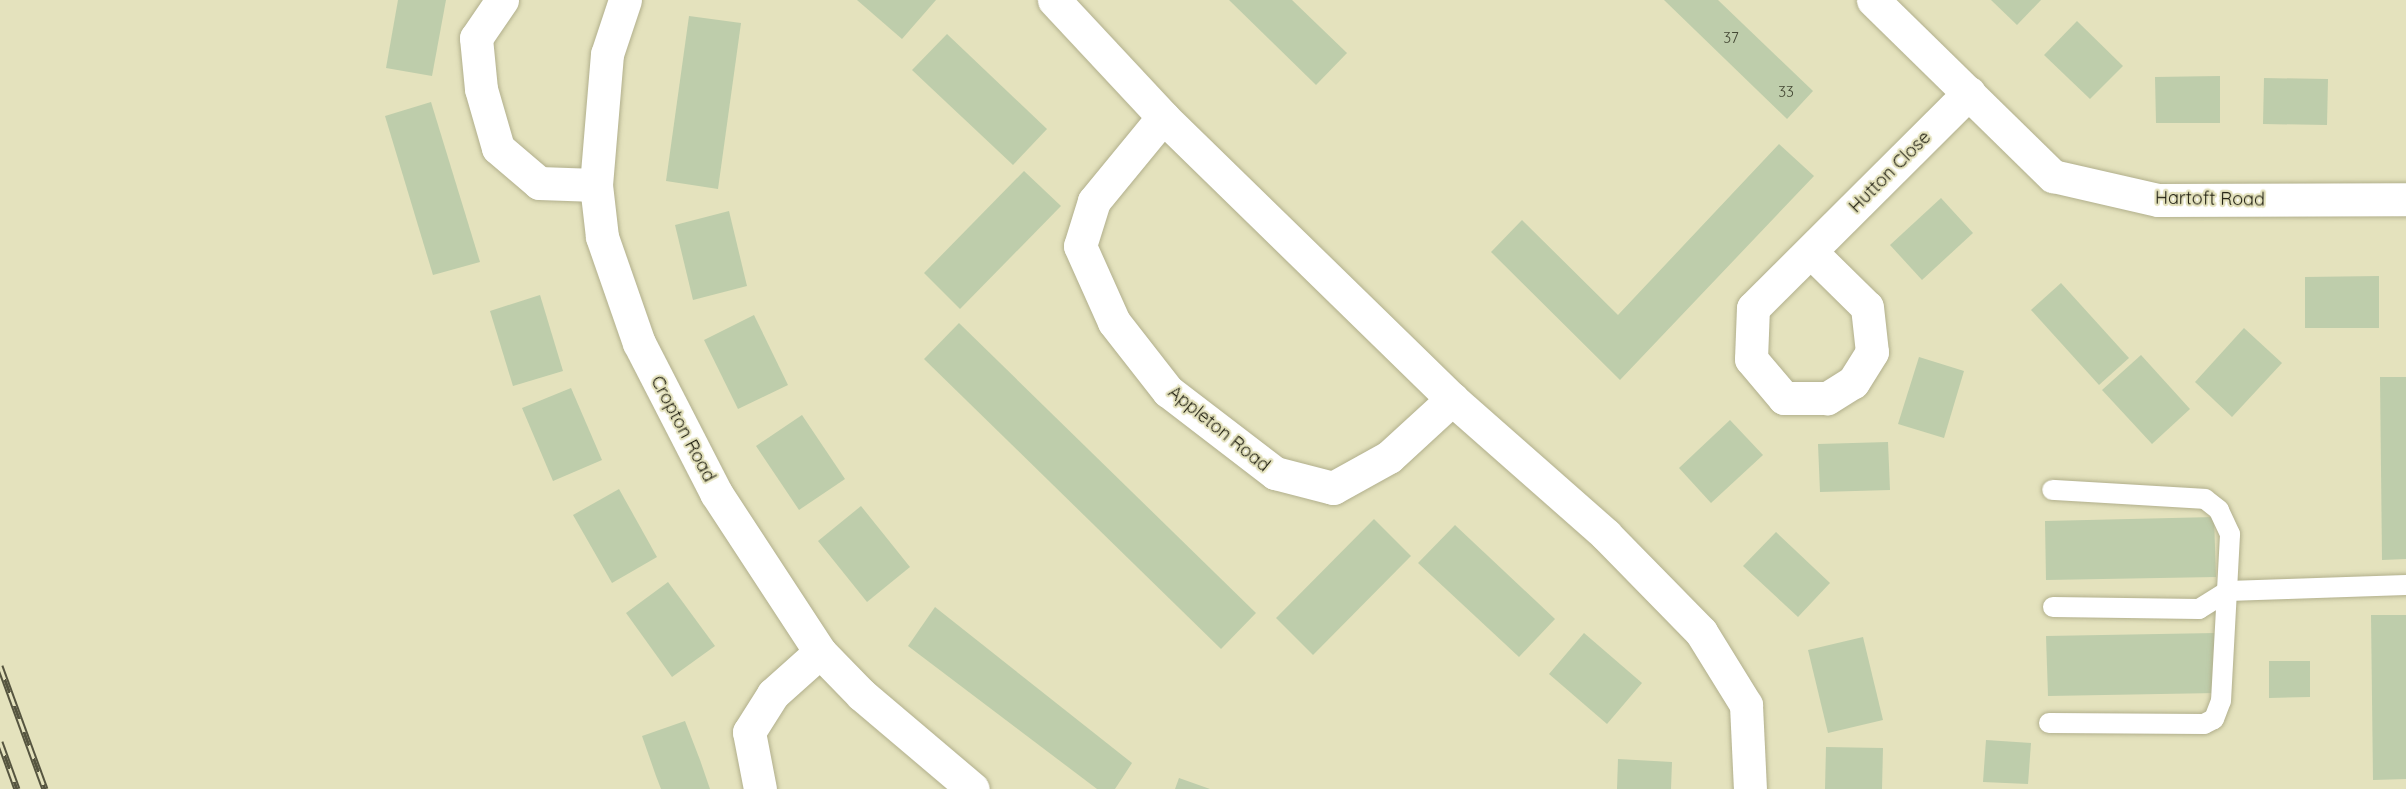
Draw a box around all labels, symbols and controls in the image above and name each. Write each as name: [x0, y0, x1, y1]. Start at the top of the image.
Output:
house number: 37: [1723, 29, 1739, 47]
house number: 33: [1778, 83, 1794, 101]
street label: Hutton Close: [1845, 127, 1935, 217]
street label: Hartoft Road: [2155, 187, 2265, 211]
street label: Cropton Road: [646, 372, 720, 486]
street label: Appleton Road: [1164, 381, 1274, 477]

